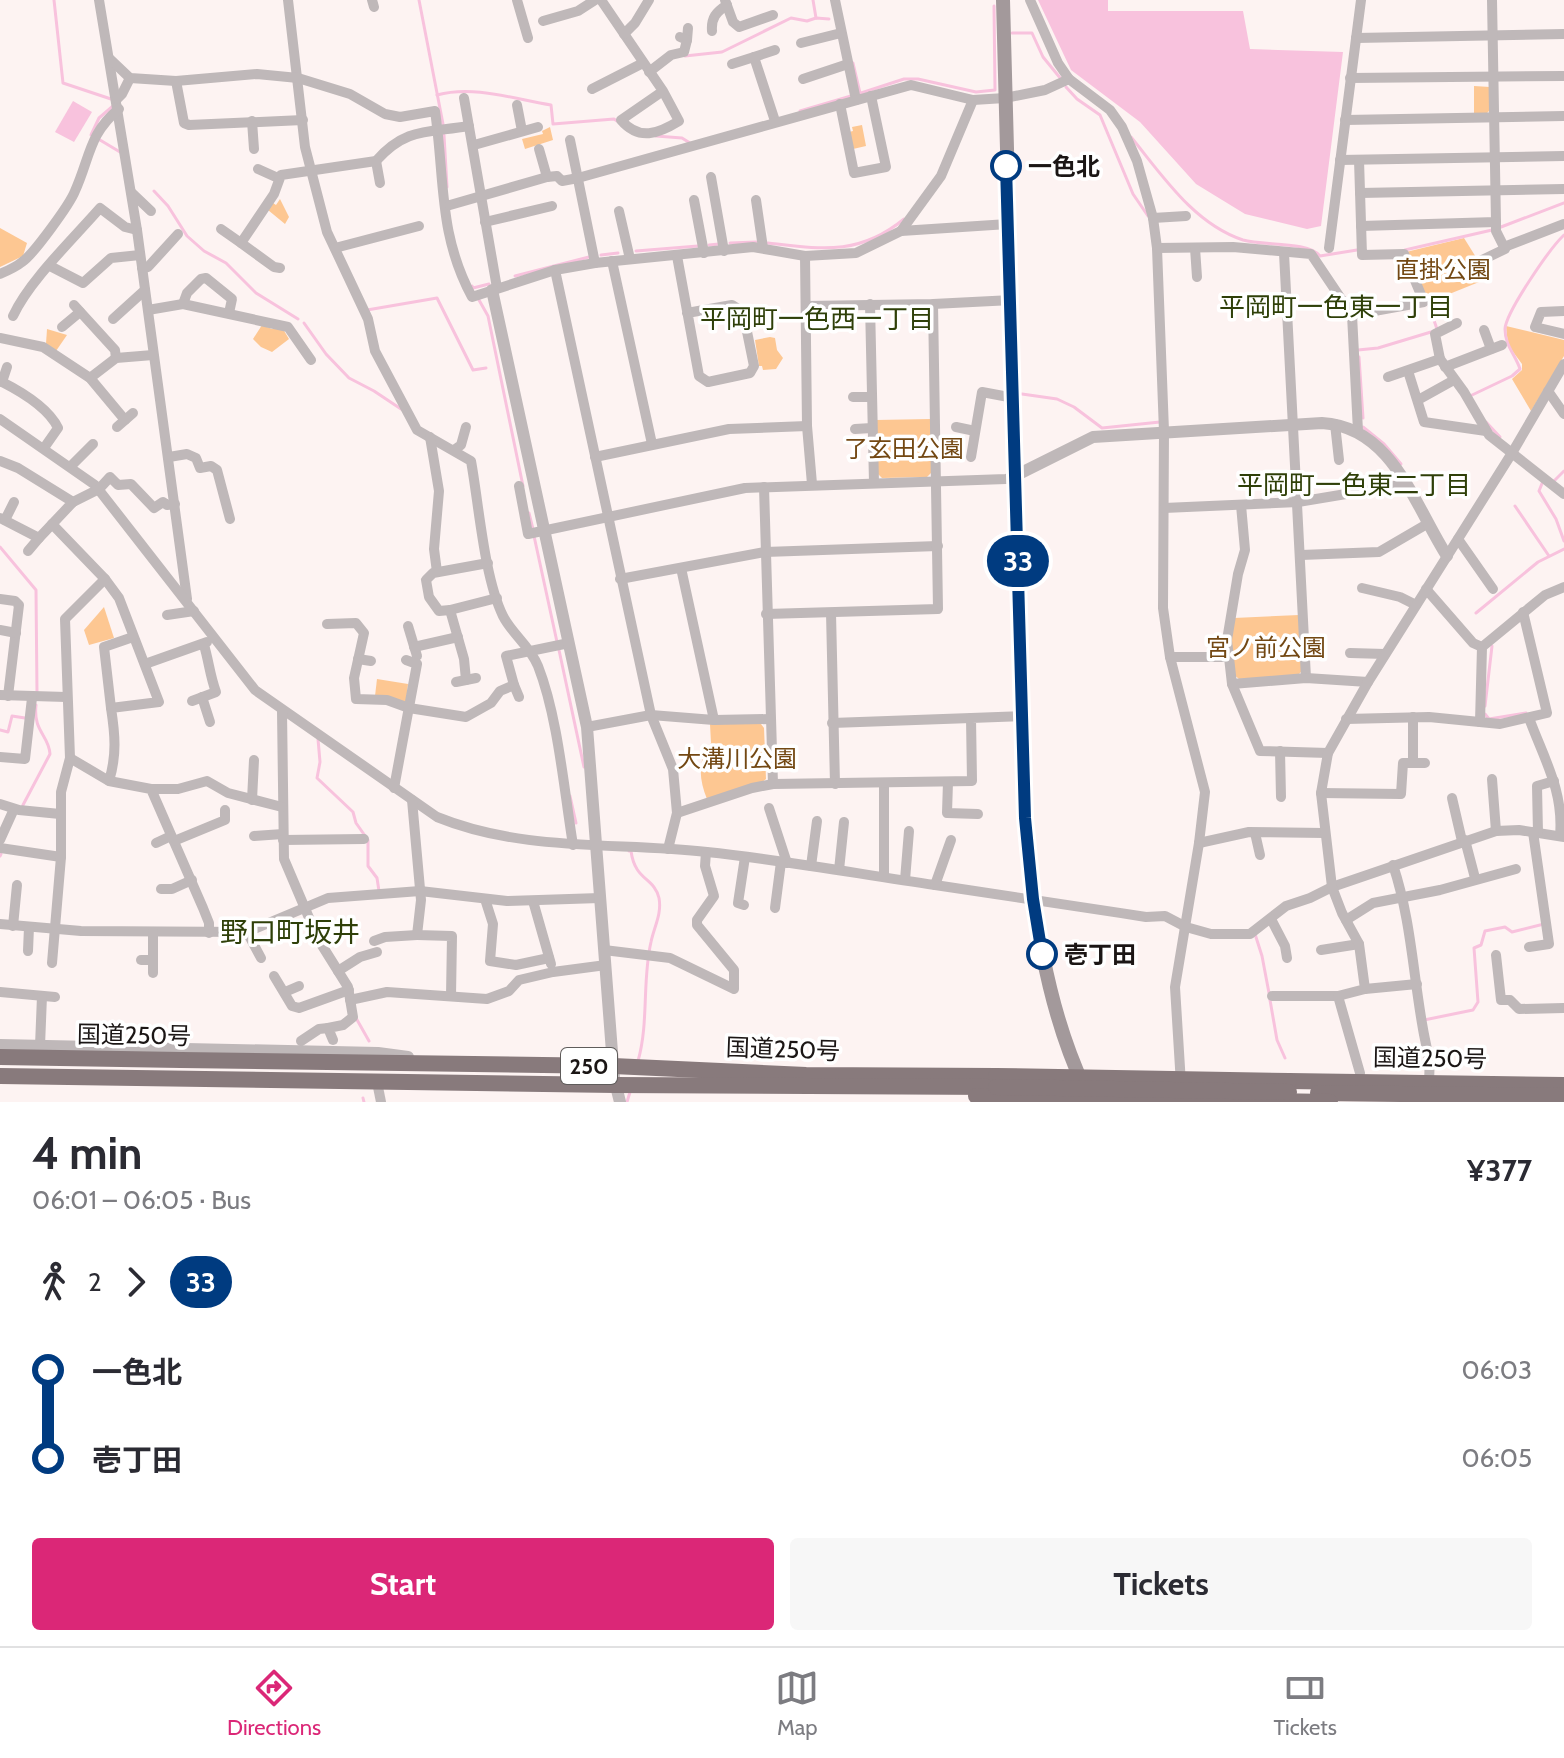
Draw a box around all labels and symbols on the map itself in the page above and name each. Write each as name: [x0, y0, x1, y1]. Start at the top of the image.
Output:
marker: 一色北: [991, 151, 1021, 181]
place label: 一色北: [1028, 152, 1100, 181]
park label: 直掛公園: [1395, 255, 1491, 284]
district label: 平岡町一色東一丁目: [1219, 291, 1453, 323]
district label: 平岡町一色西一丁目: [700, 303, 934, 335]
park label: 了玄田公園: [844, 434, 964, 463]
district label: 平岡町一色東二丁目: [1237, 469, 1471, 501]
line badge: 33: [982, 535, 1054, 587]
park label: 宮ノ前公園: [1206, 633, 1326, 662]
park label: 大溝川公園: [677, 744, 797, 773]
district label: 野口町坂井: [220, 915, 360, 949]
marker: 壱丁田: [1027, 939, 1057, 969]
place label: 壱丁田: [1064, 940, 1136, 969]
street label: 国道250号: [77, 1020, 191, 1050]
street label: 国道250号: [725, 1033, 841, 1065]
street label: 国道250号: [1373, 1043, 1487, 1073]
road number: 250: [561, 1048, 617, 1084]

